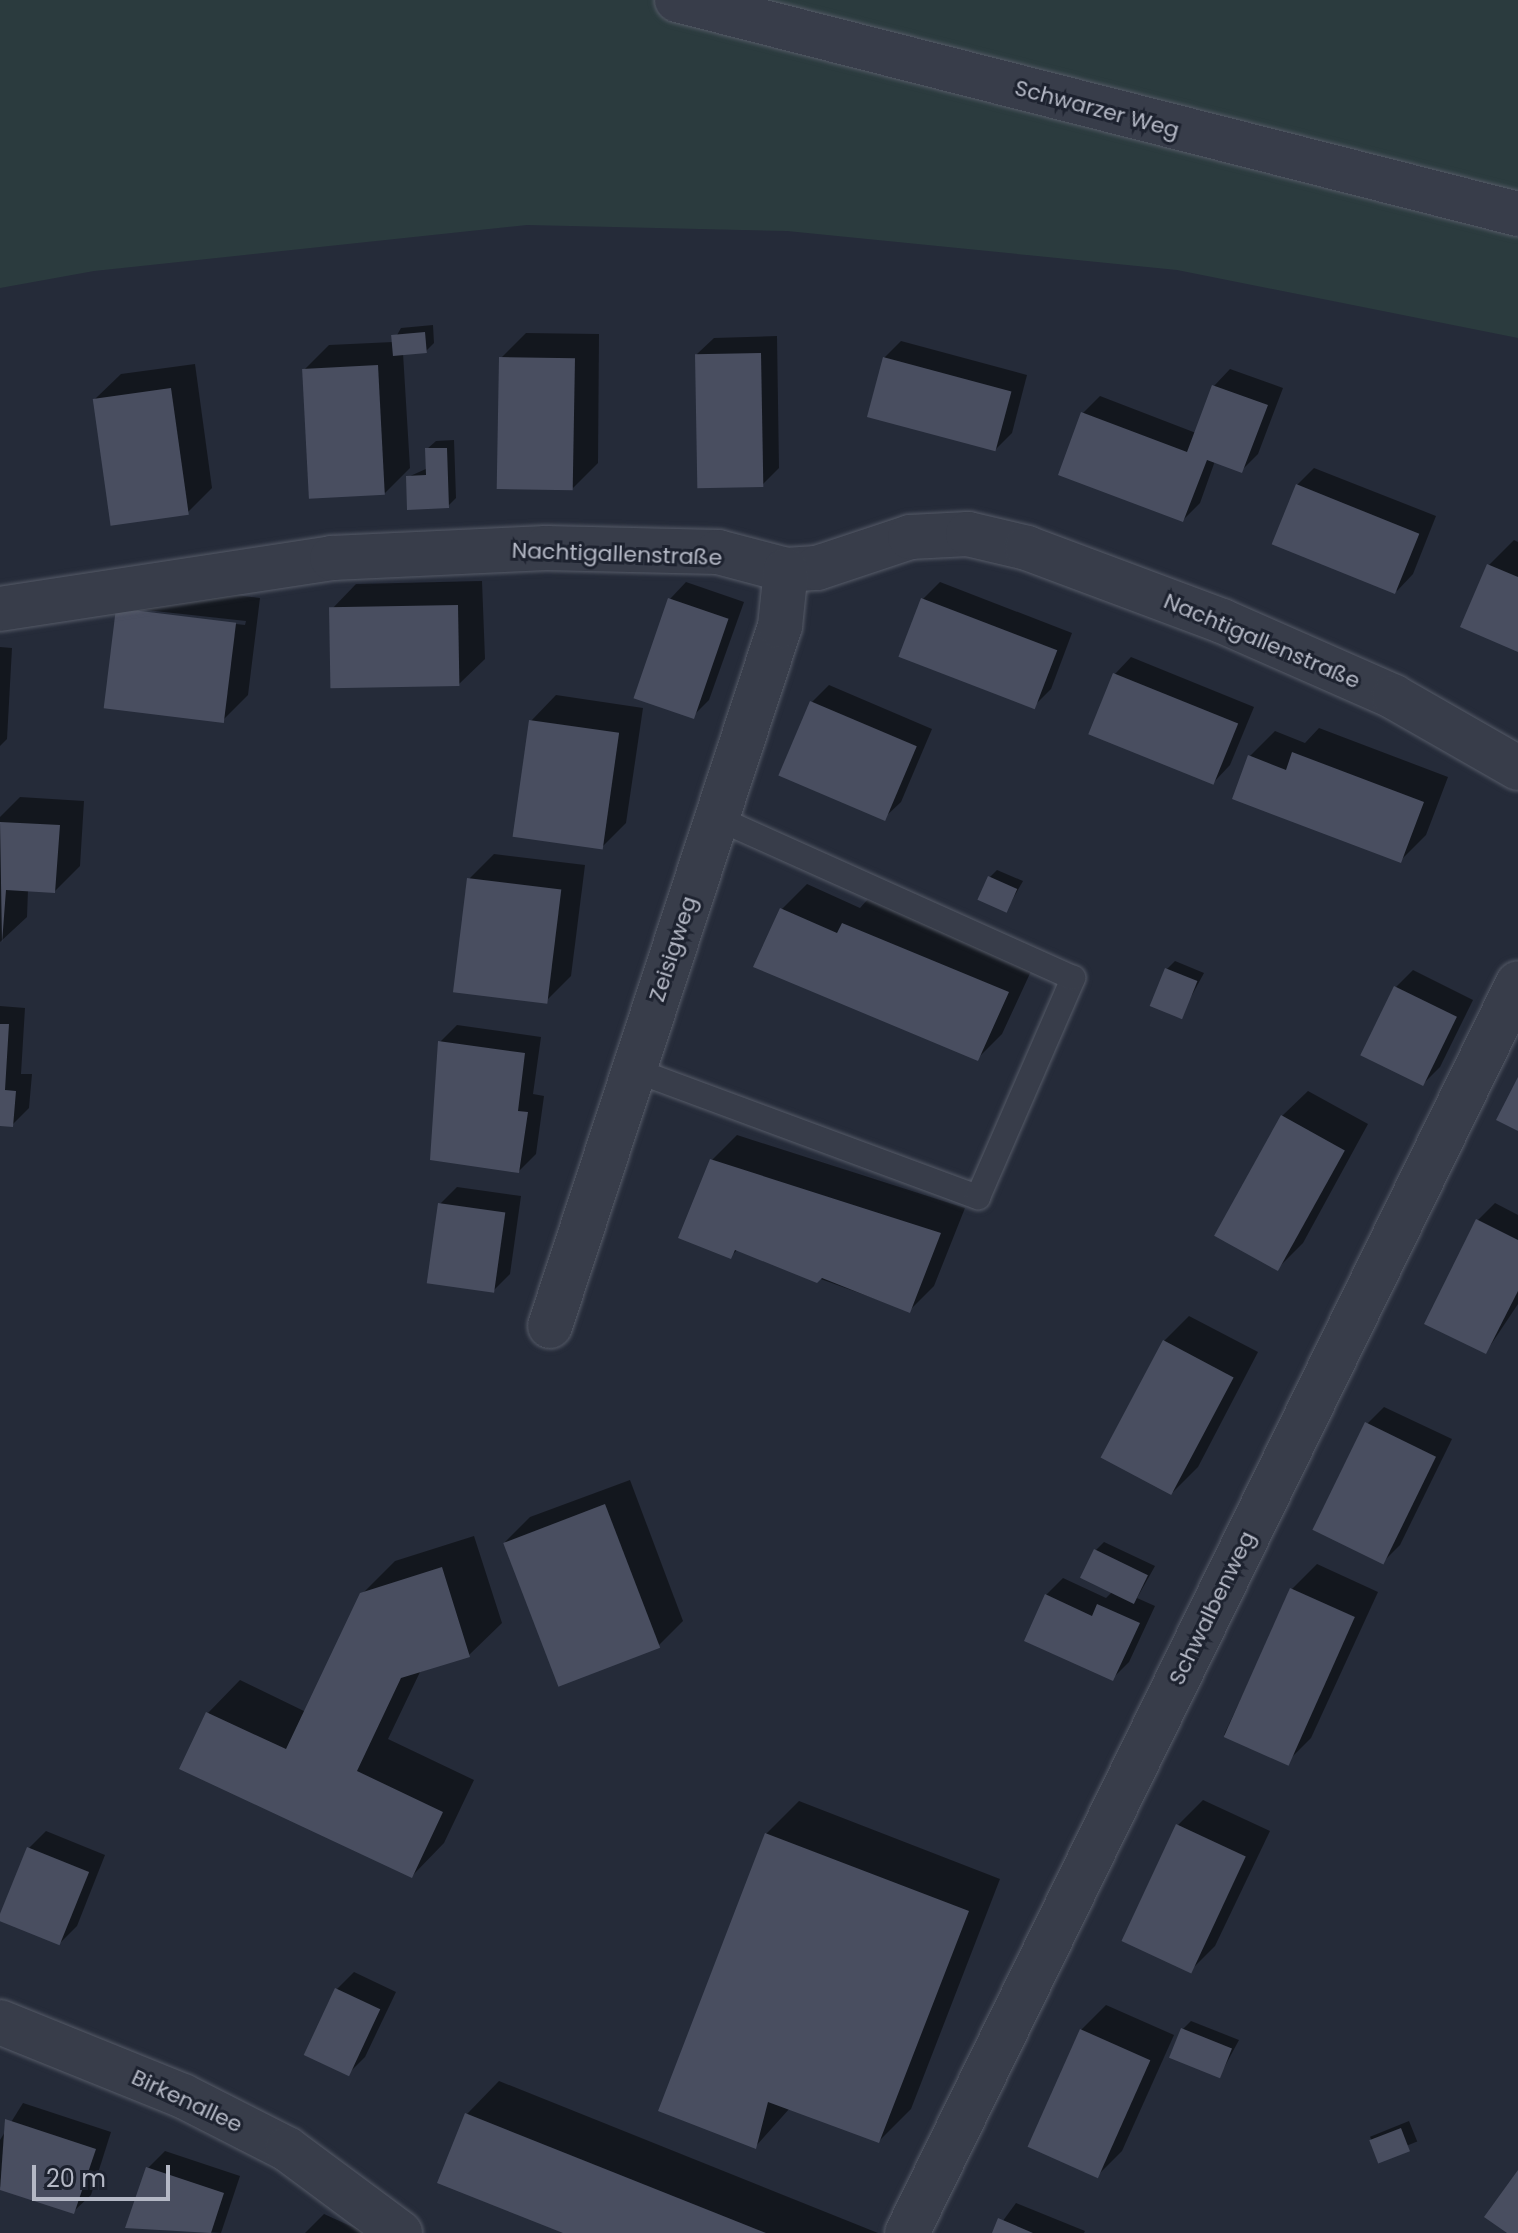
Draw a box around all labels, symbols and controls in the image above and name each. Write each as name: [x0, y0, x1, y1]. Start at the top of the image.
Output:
street label: Schwarzer Weg: [1012, 74, 1182, 144]
street label: Nachtigallenstraße: [511, 537, 723, 571]
street label: Nachtigallenstraße: [1160, 588, 1364, 694]
street label: Zeisigweg: [644, 893, 702, 1005]
street label: Schwalbenweg: [1163, 1527, 1261, 1689]
street label: Birkenallee: [127, 2064, 247, 2138]
scale bar: [36, 2149, 174, 2199]
text: 20 m: [46, 2162, 106, 2195]

